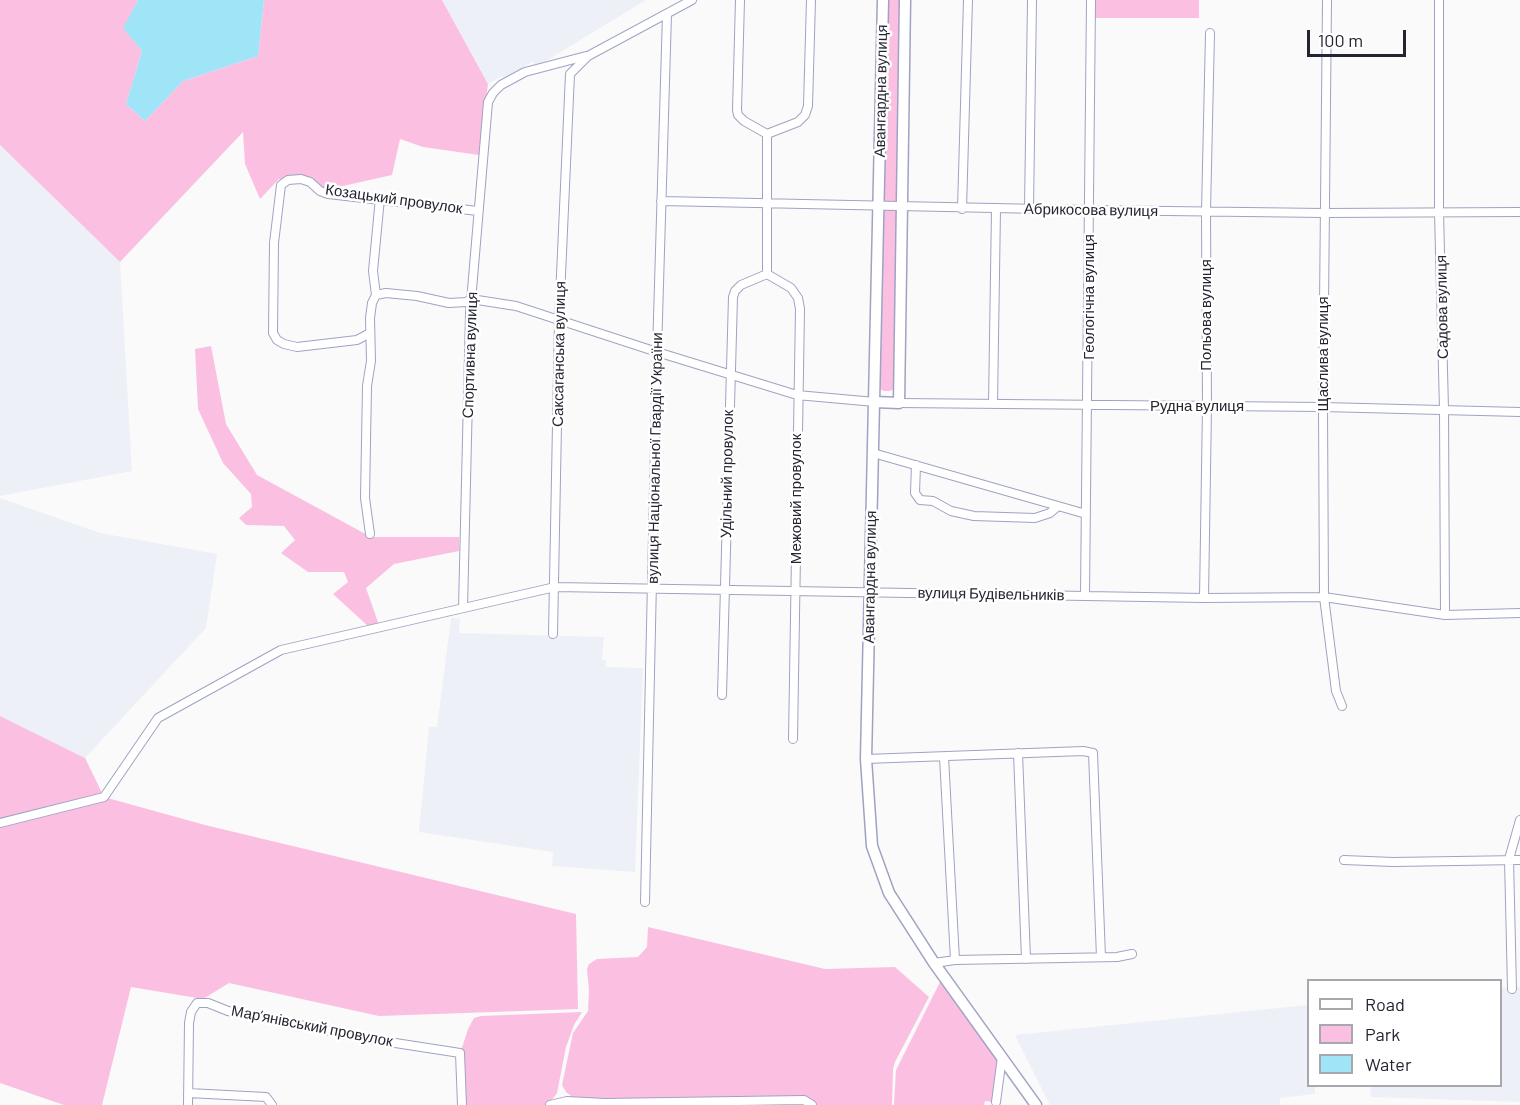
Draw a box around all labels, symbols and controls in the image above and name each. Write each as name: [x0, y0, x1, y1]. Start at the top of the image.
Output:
scale bar: [1310, 18, 1409, 56]
street label: Авангардна вулиця: [871, 24, 891, 158]
text: 100 m: [1318, 29, 1363, 51]
street label: Козацький провулок: [324, 180, 464, 218]
street label: Абрикосова вулиця: [1024, 200, 1158, 220]
street label: Геологічна вулиця: [1080, 234, 1098, 360]
street label: Садова вулиця: [1432, 255, 1452, 359]
street label: Польова вулиця: [1197, 259, 1215, 371]
street label: Саксаганська вулиця: [549, 281, 569, 427]
street label: Спортивна вулиця: [459, 291, 481, 419]
street label: Щаслива вулиця: [1314, 296, 1332, 412]
street label: вулиця Національної Гвардії України: [644, 332, 666, 584]
street label: Рудна вулиця: [1150, 397, 1244, 415]
street label: Удільний провулок: [717, 410, 737, 538]
street label: Межовий провулок: [787, 434, 805, 564]
street label: Авангардна вулиця: [860, 510, 880, 644]
street label: вулиця Будівельників: [917, 584, 1065, 604]
legend: [1307, 979, 1502, 1087]
text: Road: [1365, 993, 1405, 1015]
street label: Марʼянівський провулок: [230, 1002, 394, 1050]
text: Park: [1365, 1023, 1400, 1045]
text: Water: [1365, 1053, 1412, 1075]

